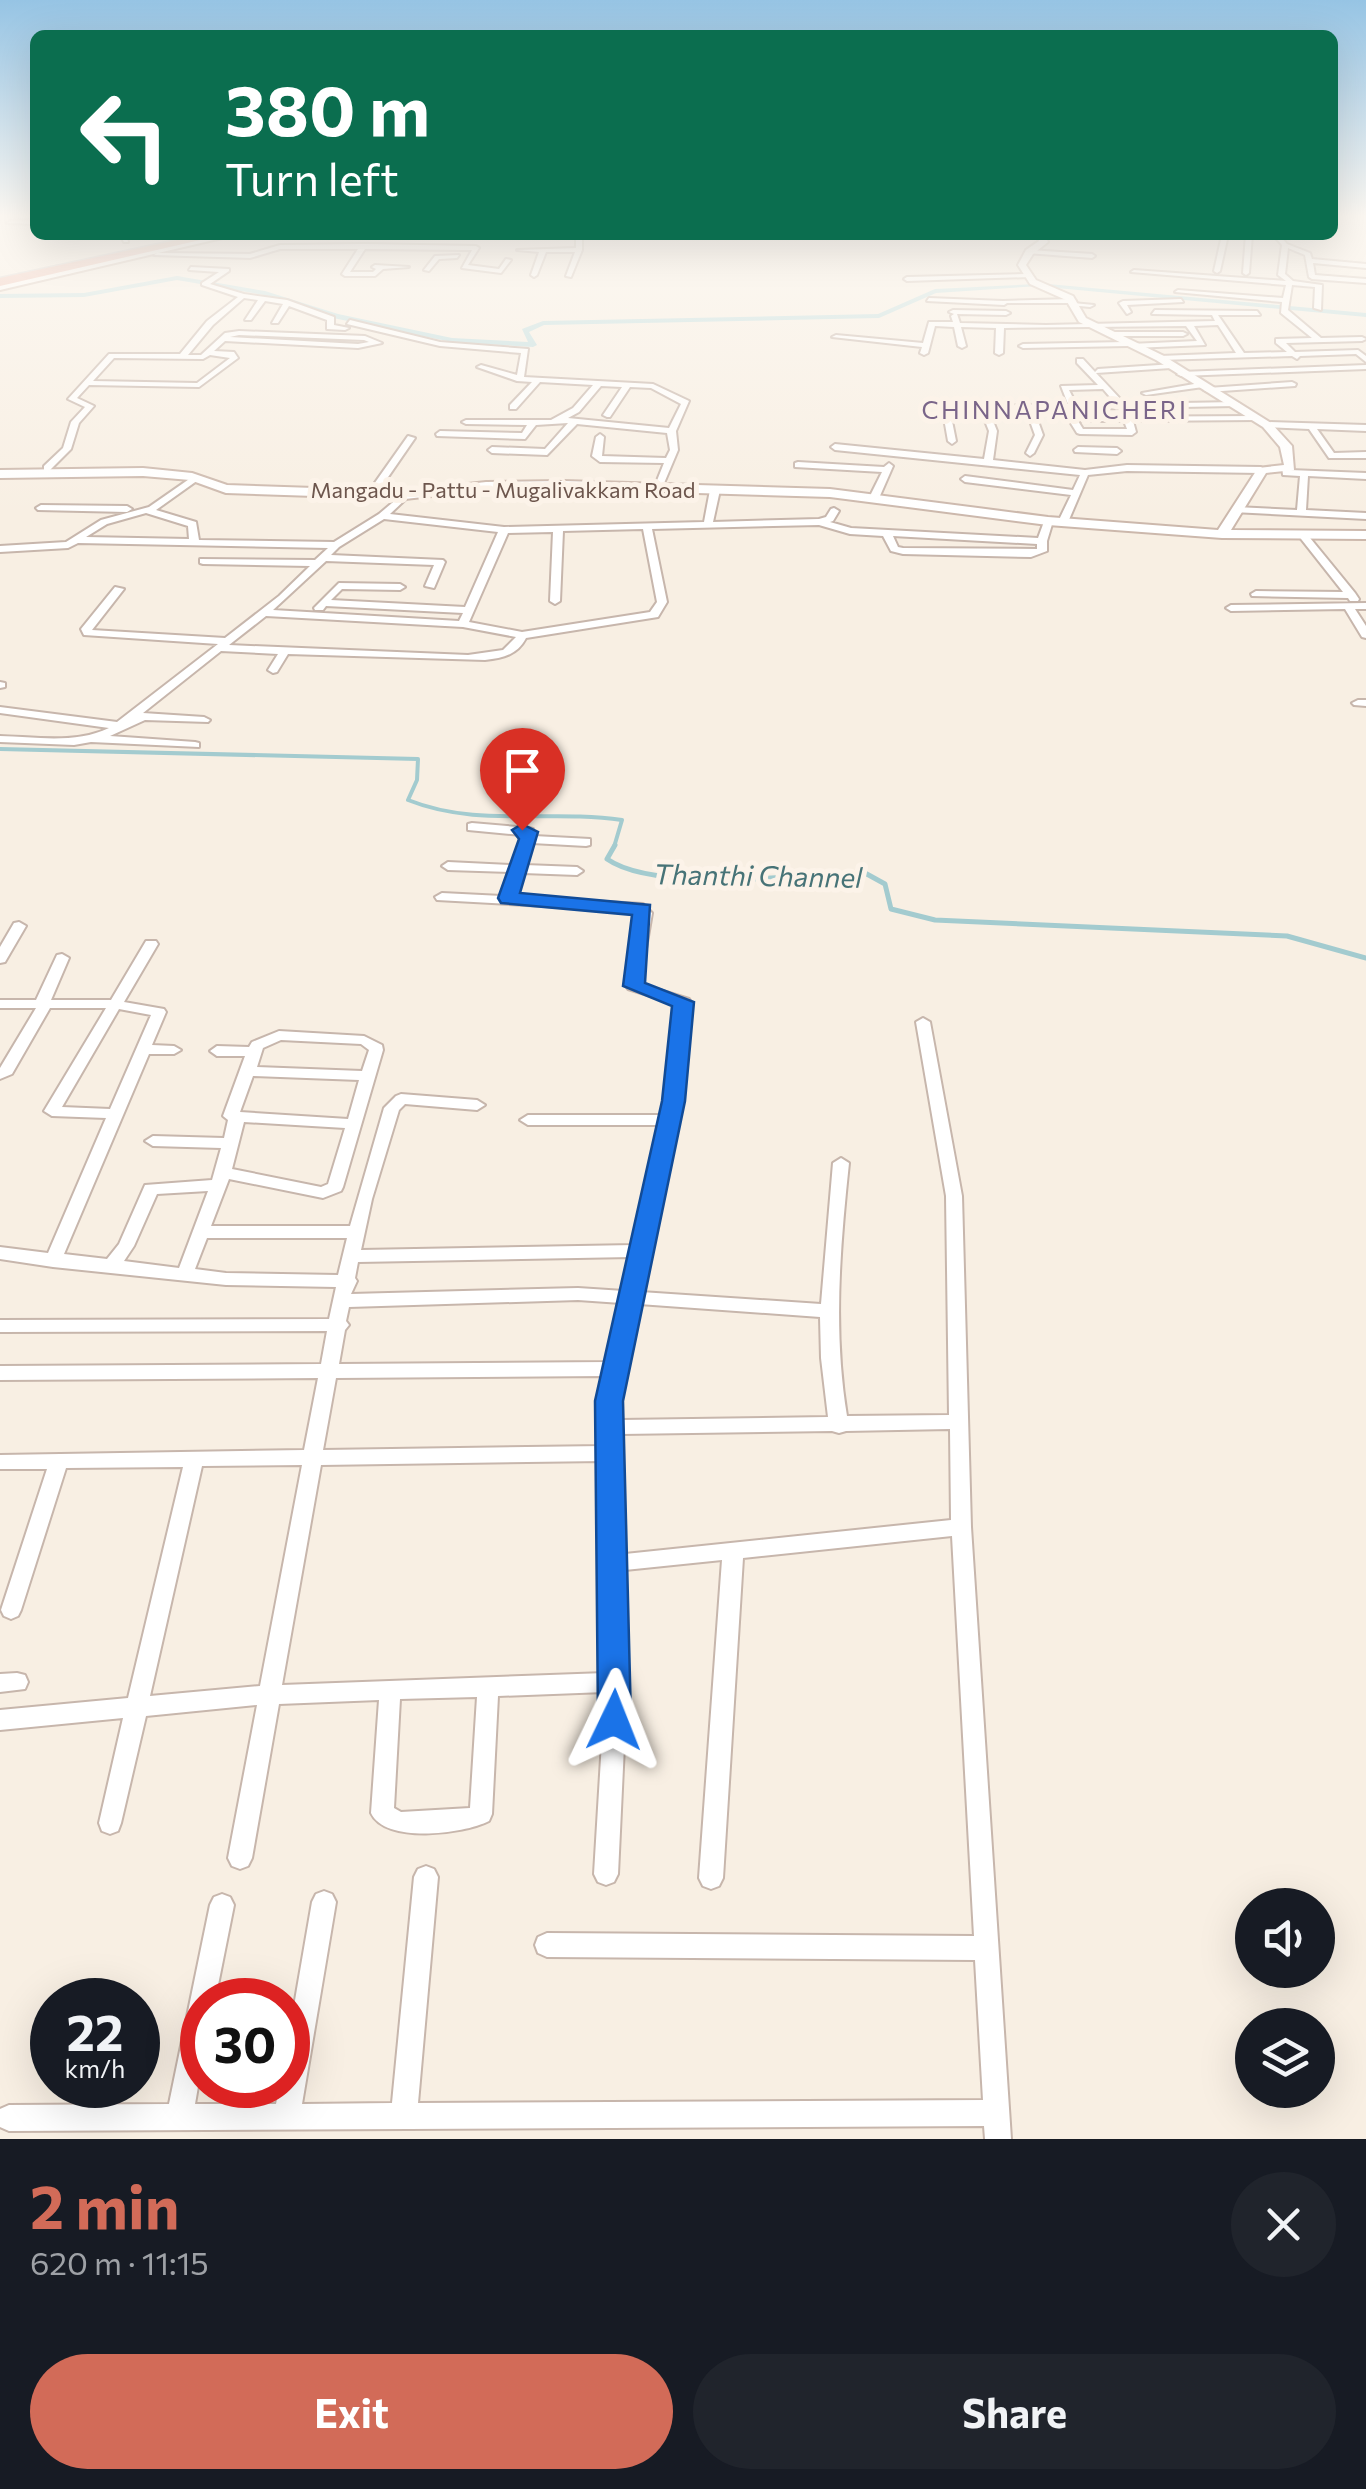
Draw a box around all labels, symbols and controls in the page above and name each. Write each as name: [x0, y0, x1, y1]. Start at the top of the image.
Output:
text: 380 m: [225, 65, 430, 150]
icon: left: [60, 70, 190, 200]
text: Turn left: [225, 150, 399, 205]
district label: CHINNAPANICHERI: [921, 394, 1189, 424]
street label: Mangadu - Pattu - Mugalivakkam Road: [311, 476, 695, 503]
pin: [480, 728, 565, 831]
icon: arrive: [495, 743, 550, 798]
water label: Thanthi Channel: [653, 856, 863, 894]
position arrow: [562, 1668, 666, 1772]
map controls: [1235, 1888, 1335, 2108]
button: sound: [1235, 1888, 1335, 1988]
speed limit sign: 30: [180, 1978, 310, 2108]
text: 22: [67, 2000, 123, 2061]
button: layers: [1235, 2008, 1335, 2108]
text: km/h: [65, 2053, 125, 2083]
text: 2 min: [30, 2168, 179, 2241]
button: close: [1231, 2172, 1336, 2277]
text: 620 m · 11:15: [30, 2242, 209, 2282]
button: Exit: [30, 2354, 673, 2469]
button: Share: [693, 2354, 1336, 2469]

